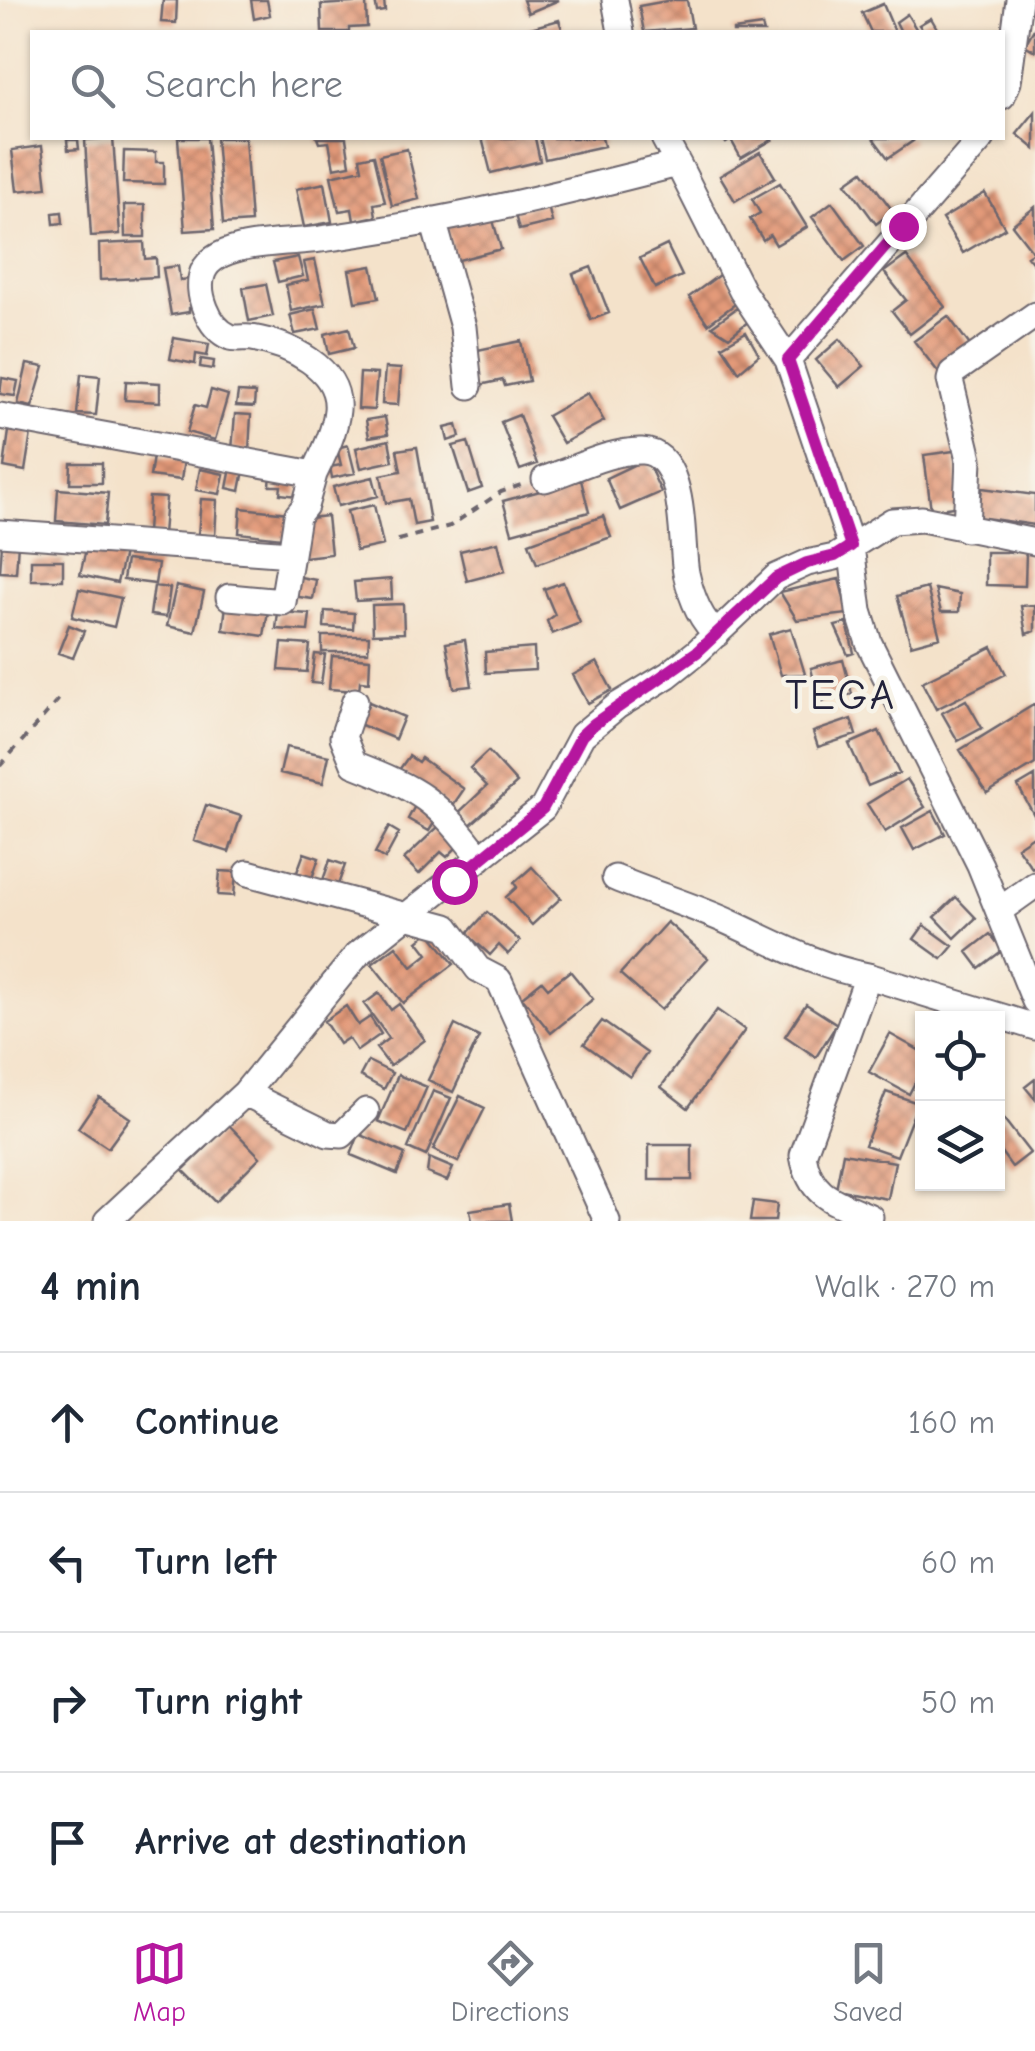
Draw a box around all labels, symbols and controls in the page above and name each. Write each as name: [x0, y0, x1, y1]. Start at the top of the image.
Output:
search box: [30, 30, 1005, 140]
icon: search: [65, 58, 120, 113]
text: Search here: [145, 63, 343, 107]
route end: [881, 204, 927, 250]
district label: TEGA: [785, 671, 897, 720]
route start: [432, 859, 478, 905]
map controls: [915, 1011, 1005, 1191]
button: locate: [915, 1011, 1005, 1101]
button: layers: [915, 1101, 1005, 1191]
text: 4 min: [40, 1262, 141, 1311]
text: Walk · 270 m: [815, 1268, 995, 1305]
icon: ahead: [40, 1395, 95, 1450]
text: Continue: [135, 1400, 279, 1444]
text: 160 m: [908, 1404, 995, 1441]
icon: left: [40, 1535, 95, 1590]
text: Turn left: [135, 1540, 276, 1584]
text: 60 m: [921, 1544, 995, 1581]
icon: right: [40, 1675, 95, 1730]
text: Turn right: [135, 1680, 302, 1724]
text: 50 m: [921, 1684, 995, 1721]
icon: arrive: [40, 1815, 95, 1870]
text: Arrive at destination: [135, 1820, 467, 1864]
tab: Map: [132, 1936, 187, 2028]
tab: Directions: [451, 1936, 569, 2028]
tab: Saved: [833, 1936, 903, 2028]

